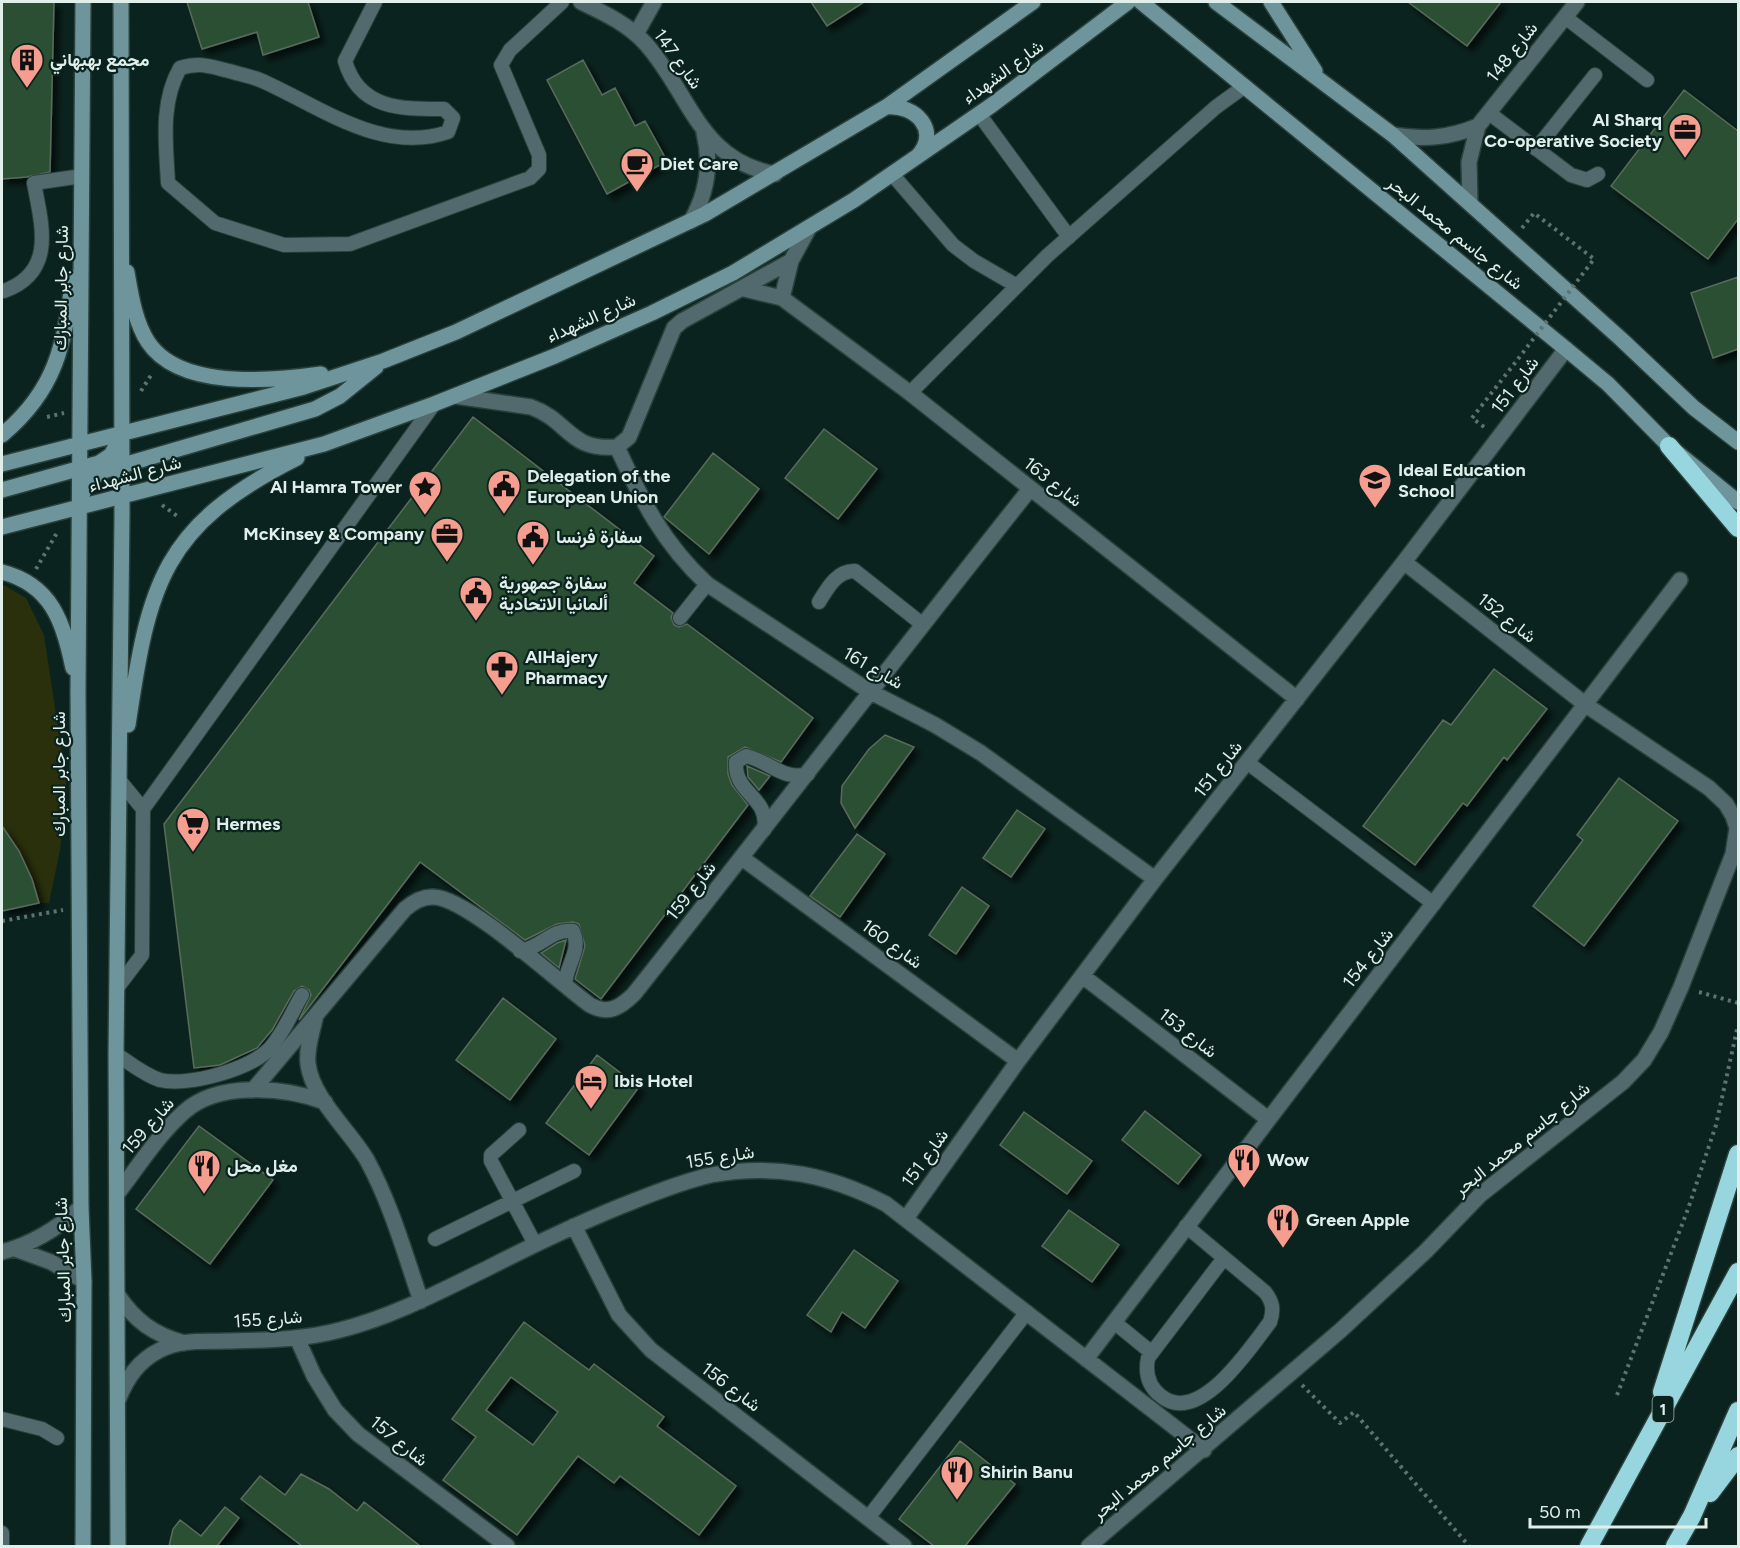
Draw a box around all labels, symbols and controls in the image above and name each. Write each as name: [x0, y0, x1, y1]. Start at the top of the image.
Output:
street label: شارع 148: [1482, 18, 1543, 87]
street label: شارع 147: [648, 25, 707, 94]
street label: شارع الشهداء: [958, 35, 1049, 110]
building icon: مجمع بهبهاني: [9, 42, 45, 89]
place label: مجمع بهبهاني: [50, 49, 150, 75]
place label: Al Sharq Co-operative Society: [1484, 109, 1663, 152]
office icon: Al Sharq Co-operative Society: [1667, 112, 1703, 159]
cafe icon: Diet Care: [619, 146, 655, 193]
place label: Diet Care: [660, 153, 738, 175]
street label: شارع جاسم محمد البحر: [1381, 171, 1527, 295]
street label: شارع جابر المبارك: [49, 225, 74, 351]
street label: شارع الشهداء: [543, 289, 639, 348]
street label: شارع 151: [1486, 352, 1544, 419]
street label: شارع الشهداء: [86, 451, 184, 498]
street label: شارع 163: [1019, 452, 1087, 512]
place label: Ideal Education School: [1398, 459, 1526, 502]
school or university icon: Ideal Education School: [1357, 462, 1393, 509]
place label: Delegation of the European Union: [527, 465, 671, 508]
public building icon: Delegation of the European Union: [486, 468, 522, 515]
place icon: Al Hamra Tower: [407, 469, 443, 516]
place label: Al Hamra Tower: [270, 476, 402, 498]
office icon: McKinsey & Company: [429, 516, 465, 563]
public building icon: سفارة فرنسا: [515, 519, 551, 566]
place label: McKinsey & Company: [243, 523, 425, 545]
place label: سفارة فرنسا: [556, 526, 642, 548]
place label: سفارة جمهورية ألمانيا الاتحادية: [499, 572, 608, 615]
public building icon: سفارة جمهورية ألمانيا الاتحادية: [458, 575, 494, 622]
street label: شارع 152: [1473, 588, 1541, 649]
street label: شارع 161: [839, 642, 907, 695]
place label: AlHajery Pharmacy: [525, 646, 608, 689]
pharmacy icon: AlHajery Pharmacy: [484, 649, 520, 696]
street label: شارع جابر المبارك: [48, 711, 71, 837]
street label: شارع 151: [1189, 736, 1248, 802]
supermarket icon: Hermes: [175, 806, 211, 853]
place label: Hermes: [216, 813, 281, 835]
street label: شارع 159: [661, 857, 722, 925]
street label: شارع 160: [857, 915, 927, 974]
street label: شارع 154: [1338, 924, 1399, 993]
street label: شارع 153: [1154, 1003, 1222, 1063]
hotel icon: Ibis Hotel: [573, 1063, 609, 1110]
place label: Ibis Hotel: [614, 1070, 693, 1092]
street label: شارع جاسم محمد البحر: [1449, 1077, 1595, 1202]
street label: شارع 159: [117, 1093, 180, 1160]
street label: شارع 151: [897, 1125, 954, 1192]
street label: شارع 155: [684, 1141, 756, 1174]
restaurant icon: Wow: [1226, 1142, 1262, 1189]
restaurant icon: مغل محل: [186, 1148, 222, 1195]
place label: Wow: [1267, 1149, 1309, 1171]
place label: مغل محل: [227, 1155, 298, 1177]
street label: شارع جابر المبارك: [50, 1197, 77, 1323]
restaurant icon: Green Apple: [1265, 1202, 1301, 1249]
place label: Green Apple: [1306, 1209, 1410, 1231]
street label: شارع 155: [233, 1306, 303, 1333]
street label: شارع 156: [696, 1358, 765, 1417]
road number: 1: [1652, 1396, 1674, 1422]
street label: شارع جاسم محمد البحر: [1087, 1399, 1231, 1526]
street label: شارع 157: [365, 1411, 432, 1472]
restaurant icon: Shirin Banu: [939, 1454, 975, 1501]
place label: Shirin Banu: [980, 1461, 1073, 1483]
scale bar: [1530, 1491, 1706, 1529]
text: 50 m: [1539, 1501, 1581, 1523]

